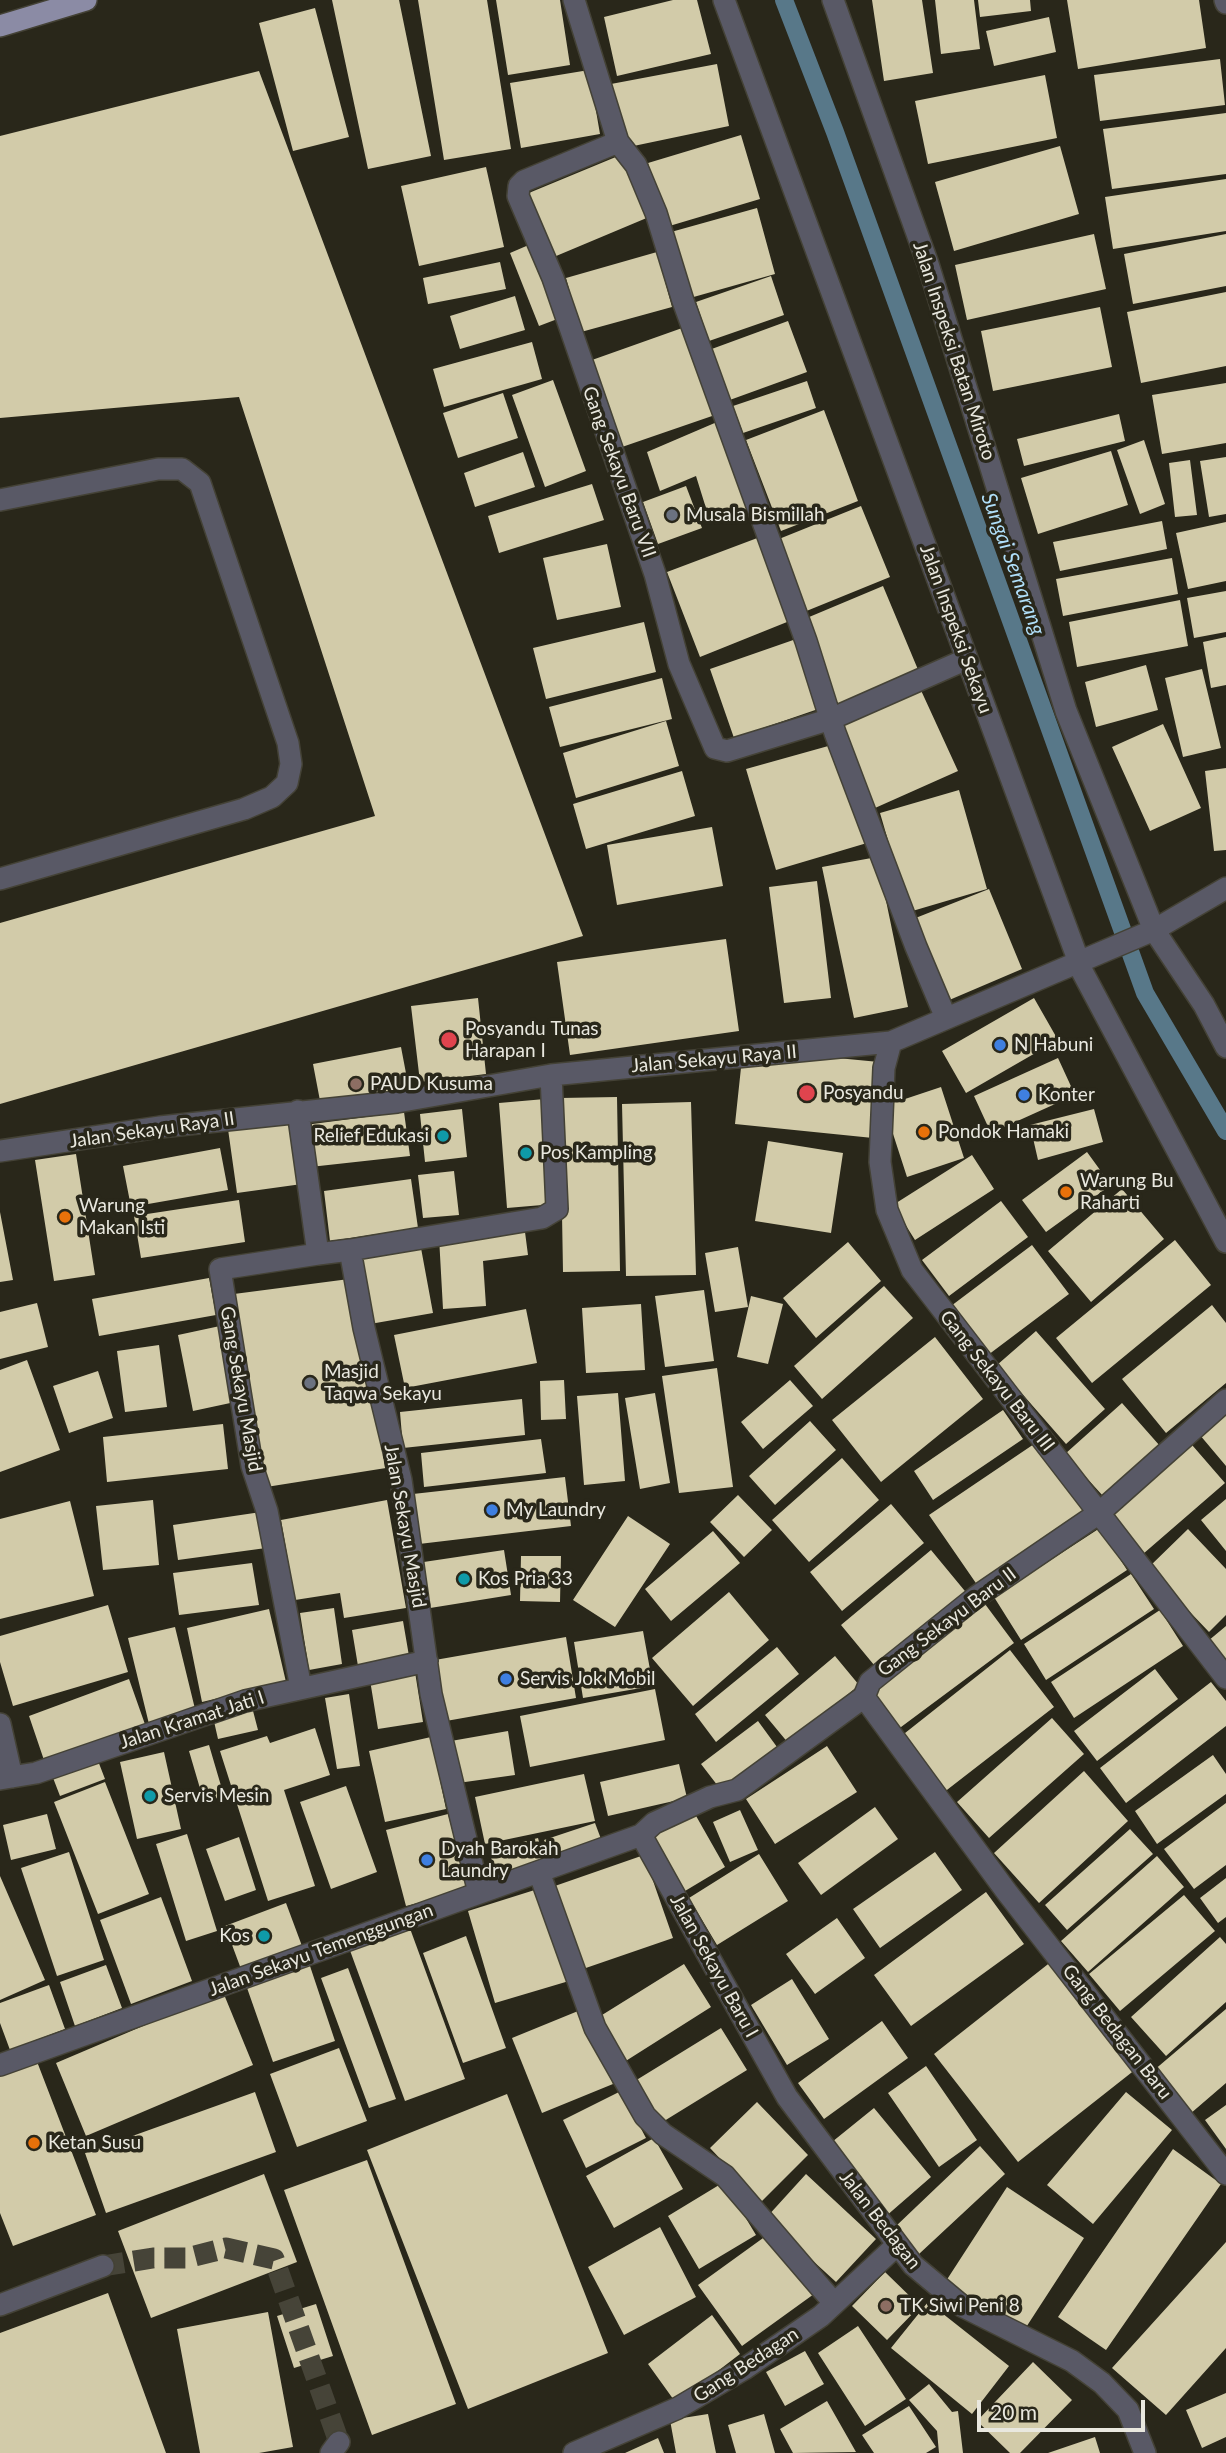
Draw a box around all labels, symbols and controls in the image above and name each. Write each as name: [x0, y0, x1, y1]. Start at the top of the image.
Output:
street label: Jalan Inspeksi Batan Miroto: [908, 239, 1000, 463]
street label: Gang Sekayu Baru VII: [577, 383, 661, 561]
water label: Sungai Semarang: [976, 489, 1050, 639]
place label: Musala Bismillah: [686, 504, 825, 526]
marker: Musala Bismillah: [664, 507, 680, 523]
street label: Jalan Inspeksi Sekayu: [915, 541, 997, 717]
place label: Posyandu Tunas Harapan I: [465, 1018, 599, 1062]
marker: Posyandu Tunas Harapan I: [439, 1030, 459, 1050]
place label: N Habuni: [1014, 1034, 1093, 1056]
marker: N Habuni: [992, 1037, 1008, 1053]
street label: Jalan Sekayu Raya II: [630, 1040, 798, 1078]
place label: PAUD Kusuma: [370, 1073, 493, 1095]
marker: PAUD Kusuma: [348, 1076, 364, 1092]
place label: Posyandu: [823, 1082, 904, 1104]
marker: Posyandu: [797, 1083, 817, 1103]
place label: Konter: [1038, 1084, 1095, 1106]
marker: Konter: [1016, 1087, 1032, 1103]
street label: Jalan Sekayu Raya II: [68, 1107, 236, 1153]
place label: Pondok Hamaki: [938, 1121, 1069, 1143]
marker: Pondok Hamaki: [916, 1124, 932, 1140]
place label: Relief Edukasi: [313, 1125, 429, 1147]
marker: Relief Edukasi: [435, 1128, 451, 1144]
place label: Pos Kampling: [540, 1142, 653, 1164]
marker: Pos Kampling: [518, 1145, 534, 1161]
place label: Warung Bu Raharti: [1080, 1170, 1174, 1214]
marker: Warung Bu Raharti: [1058, 1184, 1074, 1200]
place label: Warung Makan Isti: [79, 1195, 165, 1239]
marker: Warung Makan Isti: [57, 1209, 73, 1225]
street label: Gang Sekayu Masjid: [215, 1304, 267, 1474]
street label: Gang Sekayu Baru III: [935, 1306, 1059, 1456]
place label: Masjid Taqwa Sekayu: [324, 1361, 442, 1405]
marker: Masjid Taqwa Sekayu: [302, 1375, 318, 1391]
street label: Jalan Sekayu Masjid: [379, 1442, 431, 1610]
place label: My Laundry: [506, 1499, 606, 1521]
marker: My Laundry: [484, 1502, 500, 1518]
street label: Gang Sekayu Baru II: [873, 1562, 1021, 1682]
place label: Kos Pria 33: [478, 1568, 573, 1590]
marker: Kos Pria 33: [456, 1571, 472, 1587]
place label: Servis Jok Mobil: [520, 1668, 655, 1690]
marker: Servis Jok Mobil: [498, 1671, 514, 1687]
street label: Jalan Kramat Jati I: [117, 1686, 267, 1754]
place label: Servis Mesin: [164, 1785, 269, 1807]
marker: Servis Mesin: [142, 1788, 158, 1804]
place label: Dyah Barokah Laundry: [441, 1838, 558, 1882]
marker: Dyah Barokah Laundry: [419, 1852, 435, 1868]
street label: Jalan Sekayu Baru I: [665, 1890, 763, 2042]
street label: Jalan Sekayu Temenggungan: [206, 1899, 436, 2001]
place label: Kos: [219, 1925, 250, 1947]
marker: Kos: [256, 1928, 272, 1944]
street label: Gang Bedagan Baru: [1057, 1960, 1177, 2104]
place label: Ketan Susu: [48, 2132, 141, 2154]
marker: Ketan Susu: [26, 2135, 42, 2151]
street label: Jalan Bedagan: [834, 2166, 926, 2274]
place label: TK Siwi Peni 8: [900, 2295, 1020, 2317]
marker: TK Siwi Peni 8: [878, 2298, 894, 2314]
street label: Gang Bedagan: [689, 2323, 803, 2407]
scale bar: [981, 2386, 1149, 2430]
text: 20 m: [990, 2399, 1037, 2424]

